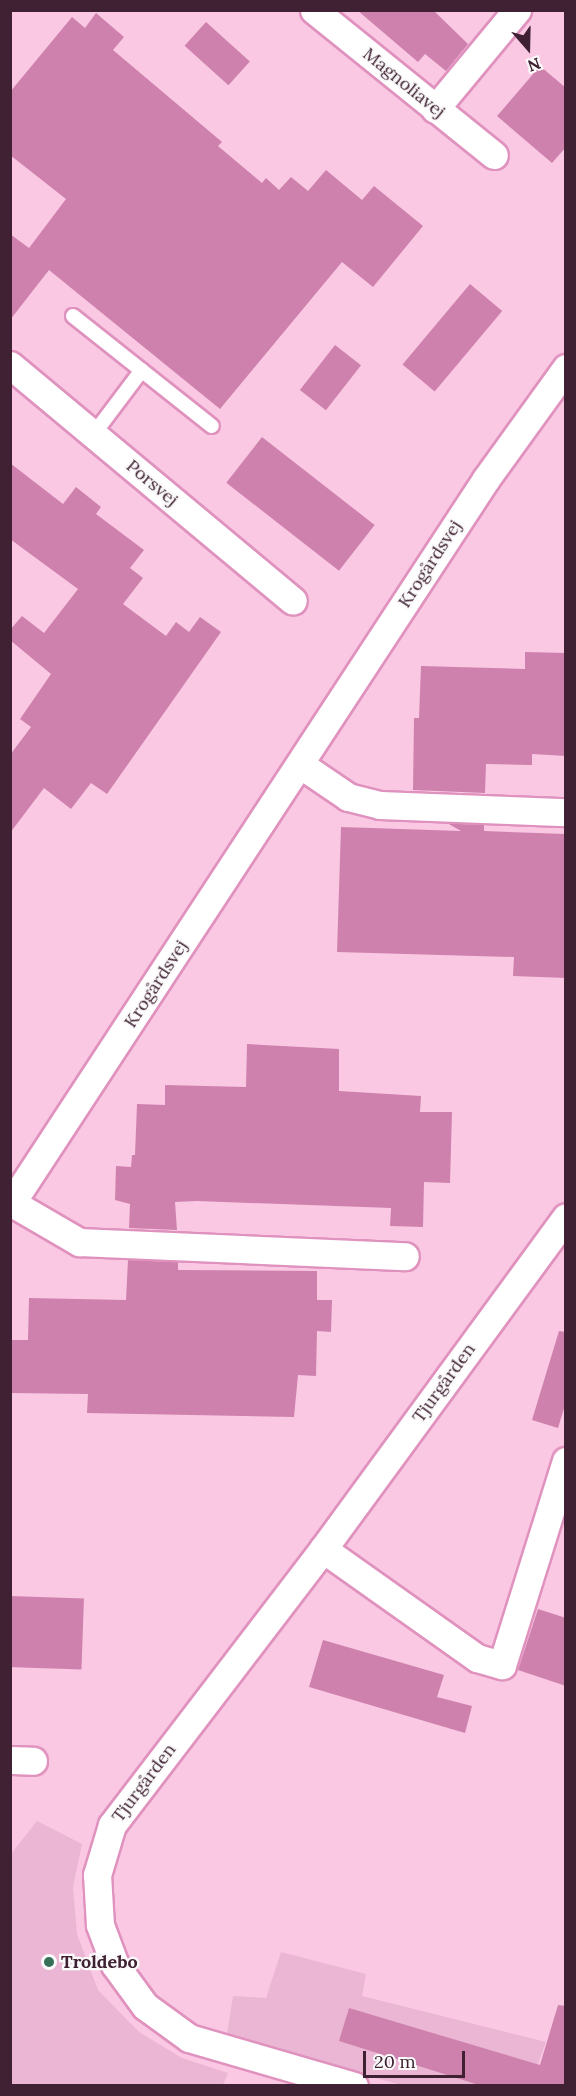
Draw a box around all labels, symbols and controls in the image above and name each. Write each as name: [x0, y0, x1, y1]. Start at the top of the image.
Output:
north arrow: [498, 18, 558, 78]
street label: Magnoliavej: [358, 43, 450, 123]
text: N: [525, 53, 543, 76]
street label: Porsvej: [122, 455, 182, 511]
street label: Krogårdsvej: [394, 516, 466, 612]
street label: Krogårdsvej: [120, 936, 192, 1032]
street label: Tjurgården: [408, 1339, 480, 1427]
street label: Tjurgården: [107, 1739, 181, 1827]
place label: Troldebo: [61, 1951, 138, 1973]
marker: Troldebo: [42, 1955, 56, 1969]
scale bar: [366, 2039, 468, 2077]
text: 20 m: [374, 2050, 416, 2073]

